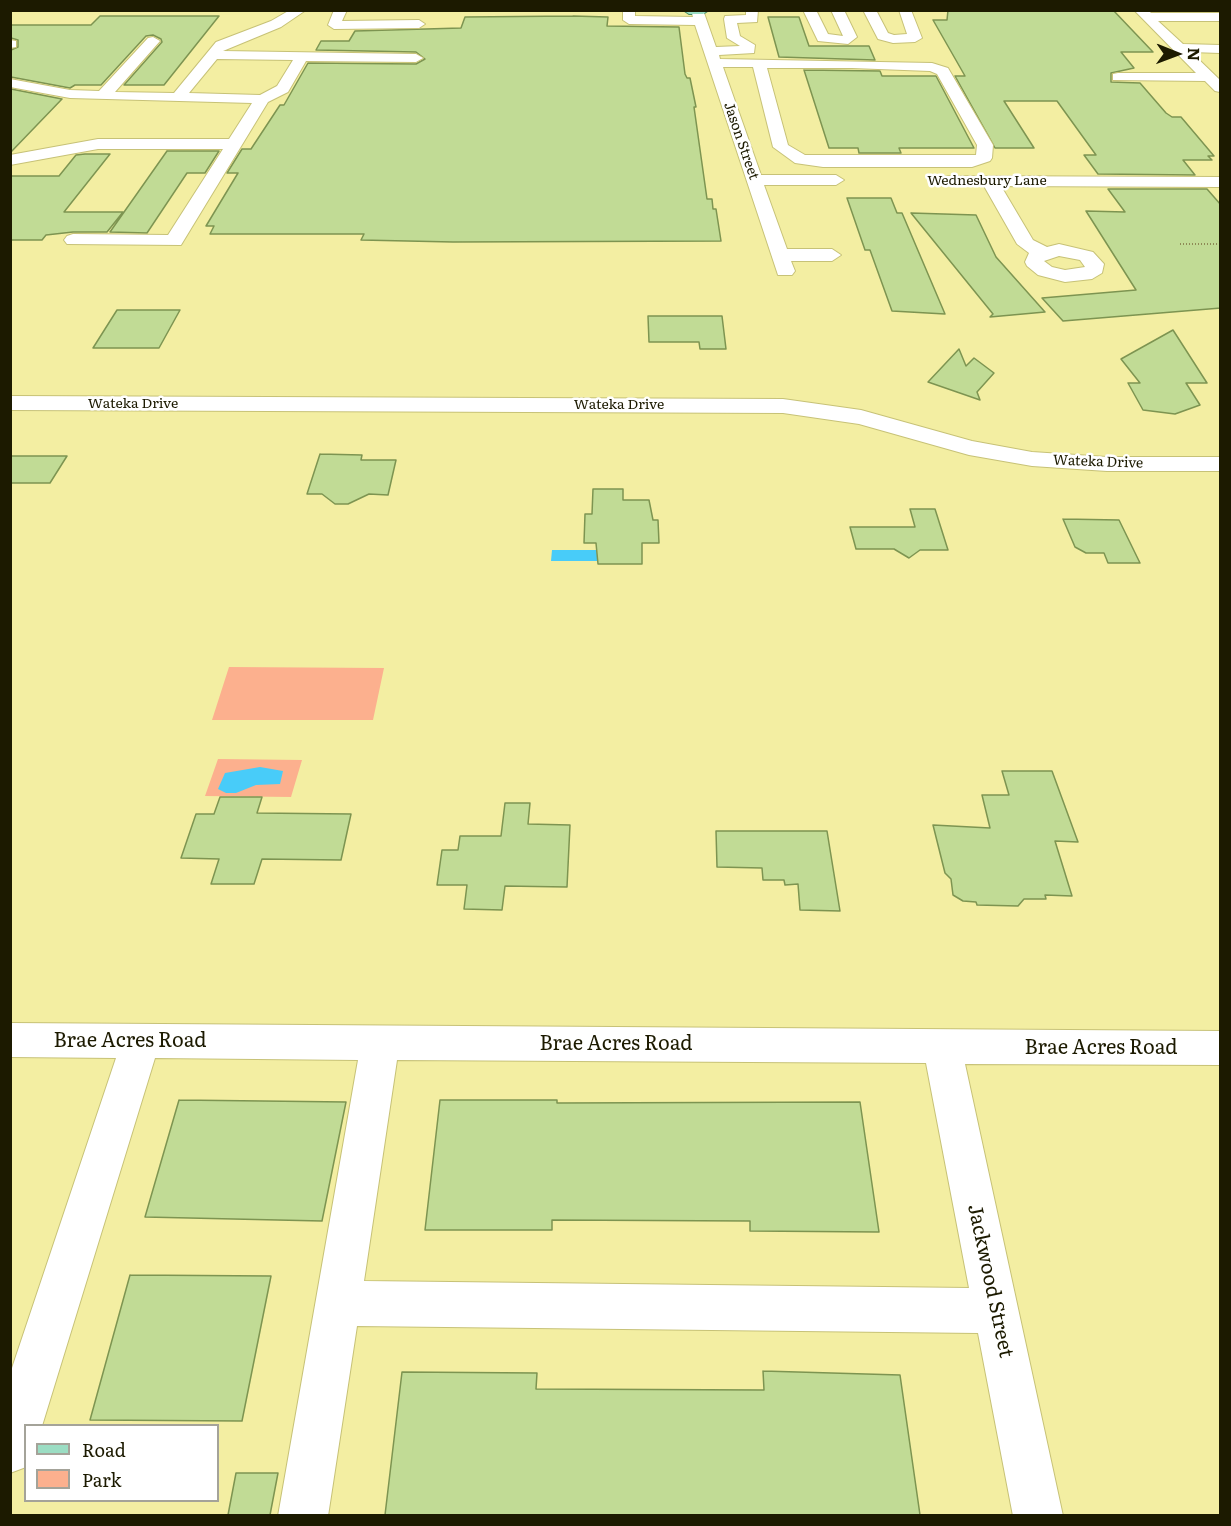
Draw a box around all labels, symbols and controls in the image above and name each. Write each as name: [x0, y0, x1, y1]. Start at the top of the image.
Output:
north arrow: [1147, 24, 1207, 84]
text: N: [1183, 47, 1207, 61]
street label: Jason Street: [720, 100, 762, 182]
street label: Wednesbury Lane: [927, 173, 1047, 189]
street label: Wateka Drive: [88, 396, 178, 412]
street label: Wateka Drive: [574, 397, 664, 413]
street label: Wateka Drive: [1052, 452, 1144, 472]
street label: Brae Acres Road: [53, 1029, 207, 1053]
street label: Brae Acres Road: [539, 1032, 693, 1056]
street label: Brae Acres Road: [1024, 1036, 1178, 1060]
street label: Jackwood Street: [962, 1202, 1018, 1360]
legend: [24, 1424, 219, 1502]
text: Road: [82, 1436, 126, 1463]
text: Park: [82, 1466, 121, 1493]

